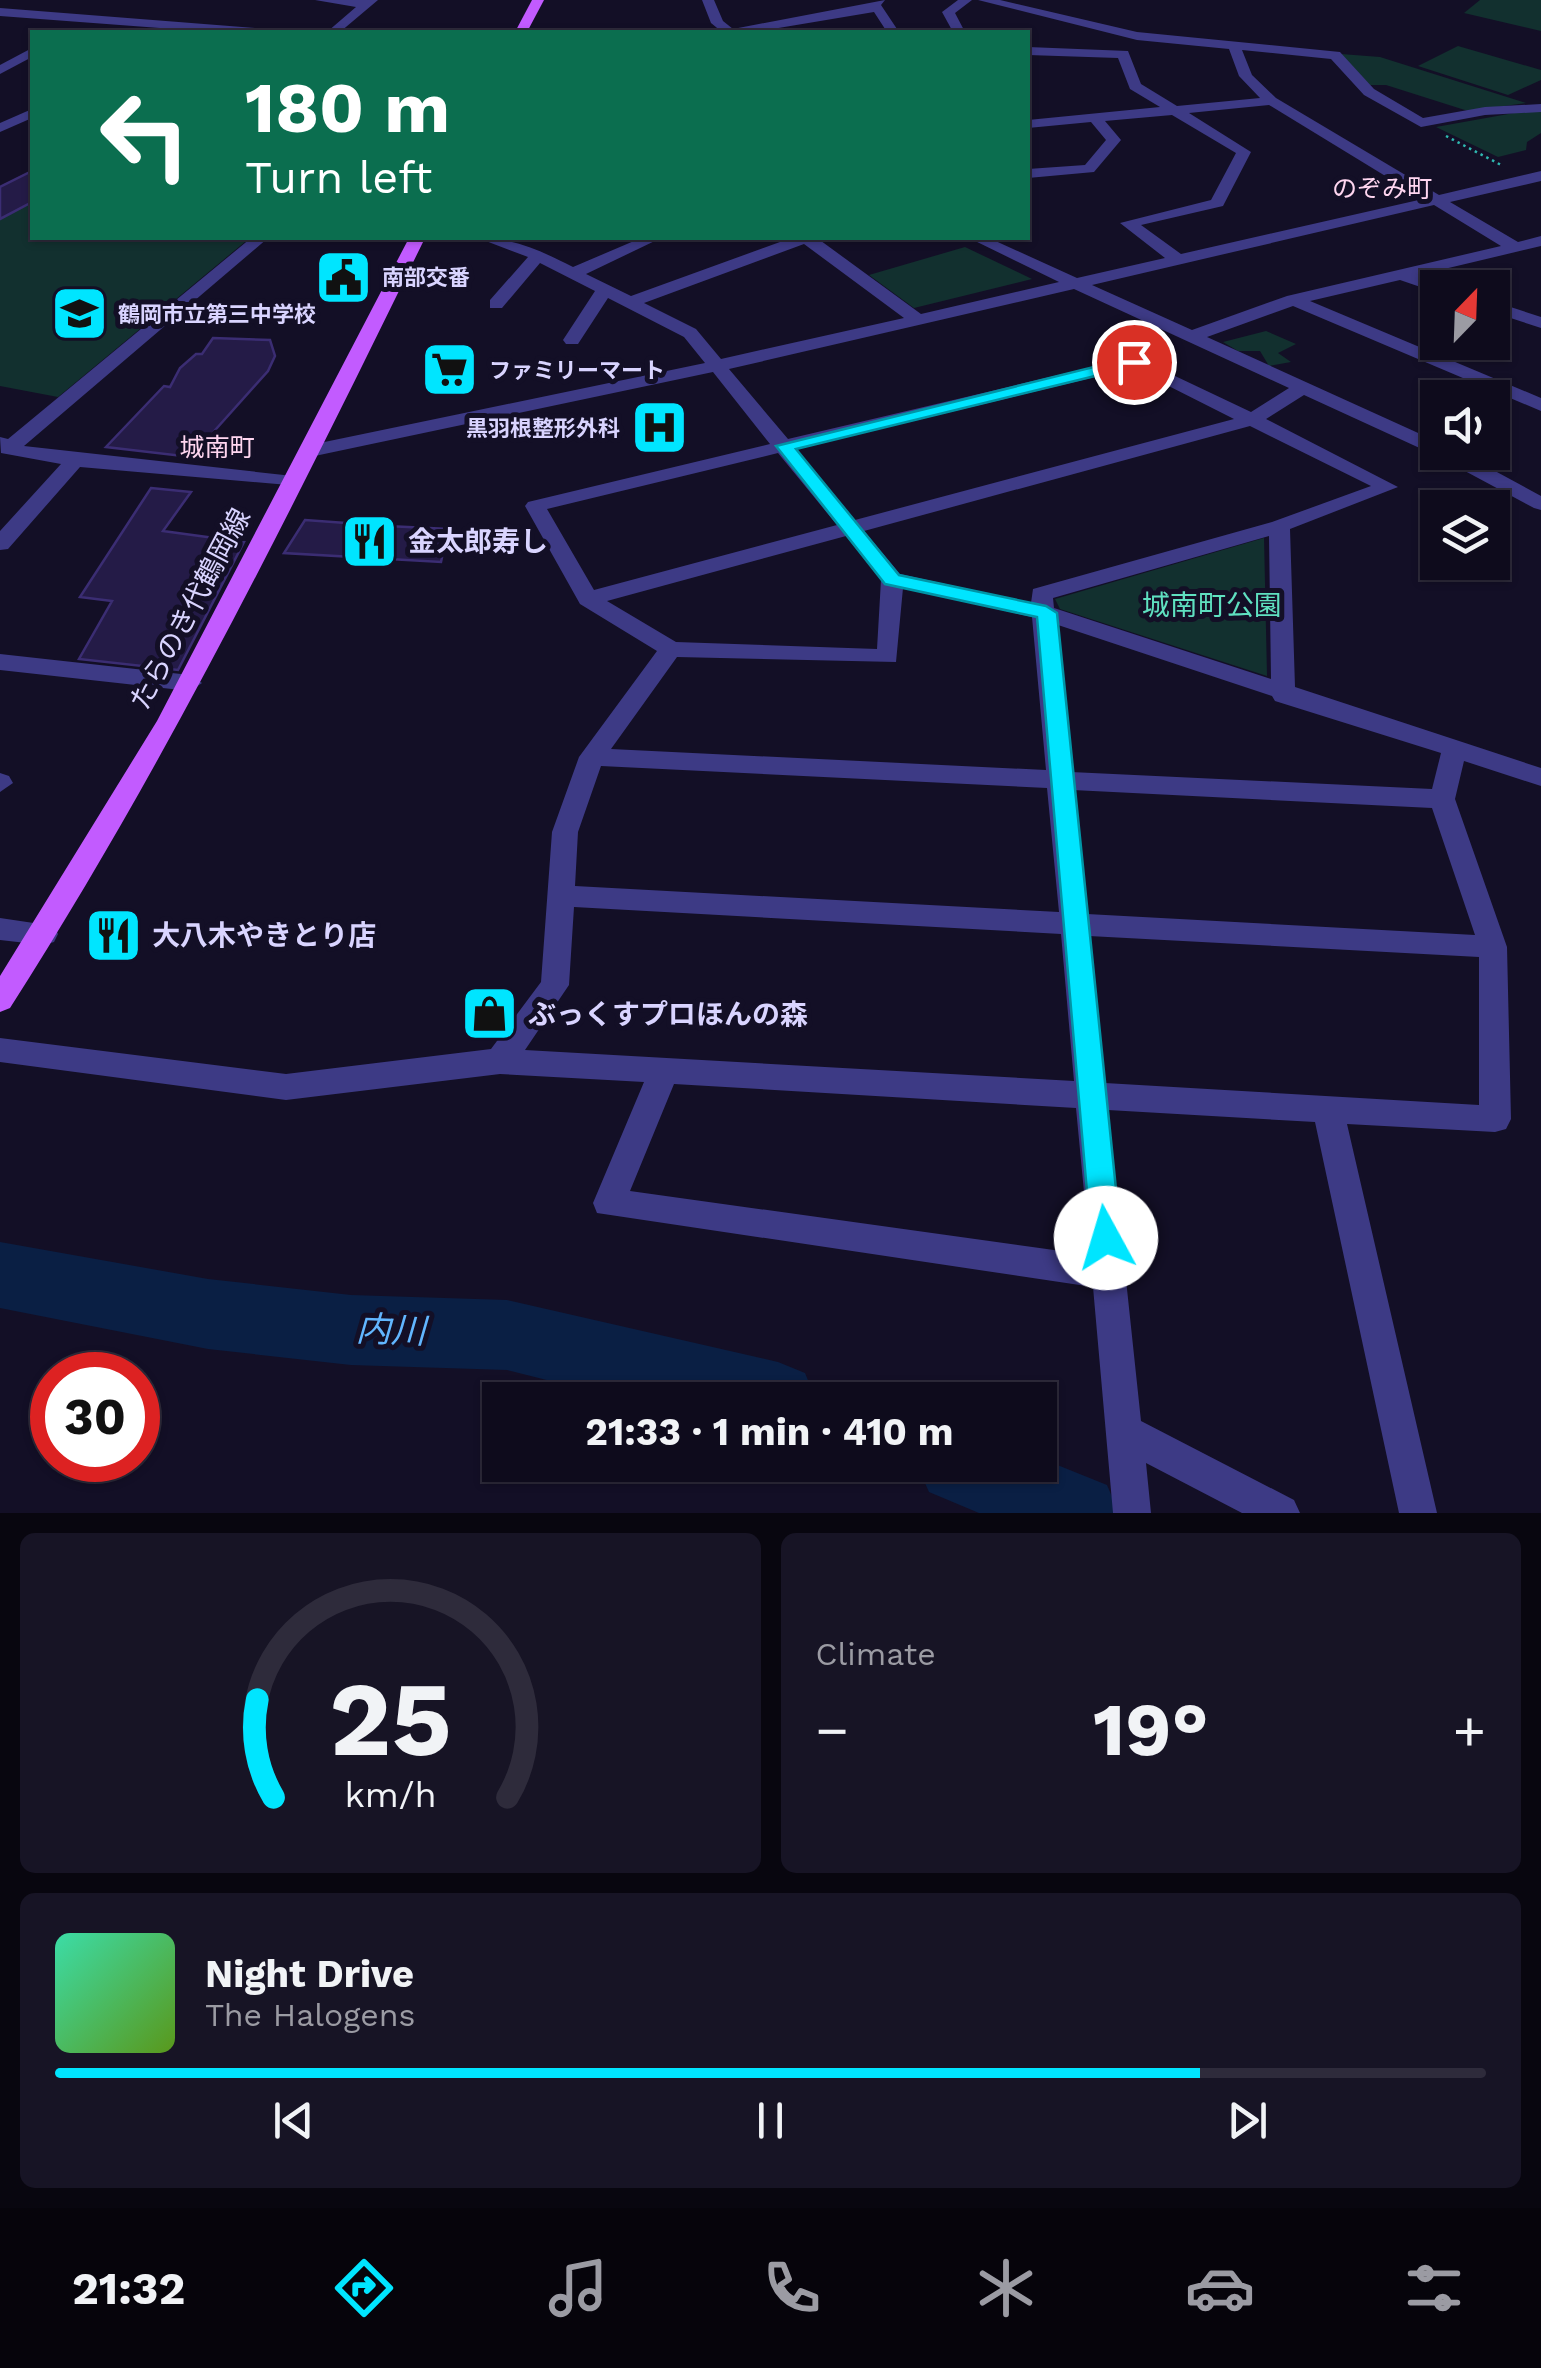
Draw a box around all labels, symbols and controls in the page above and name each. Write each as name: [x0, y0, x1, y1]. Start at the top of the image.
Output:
text: 180 m: [245, 67, 450, 149]
icon: left: [80, 70, 210, 200]
text: Turn left: [245, 151, 432, 204]
district label: のぞみ町: [1332, 174, 1432, 203]
public building icon: 南部交番: [313, 247, 373, 307]
place label: 南部交番: [382, 265, 470, 290]
north arrow: [1420, 270, 1510, 360]
map controls: [1420, 270, 1510, 580]
school or university icon: 鶴岡市立第三中学校: [49, 284, 109, 344]
place label: 鶴岡市立第三中学校: [118, 302, 316, 327]
pin: [1092, 320, 1177, 405]
icon: arrive: [1107, 335, 1162, 390]
supermarket icon: ファミリーマート: [420, 340, 480, 400]
place label: ファミリーマート: [489, 358, 665, 383]
button: sound: [1420, 380, 1510, 470]
hospital icon: 黒羽根整形外科: [629, 398, 689, 458]
place label: 黒羽根整形外科: [466, 416, 620, 441]
district label: 城南町: [179, 433, 255, 462]
button: layers: [1420, 490, 1510, 580]
street label: たらのき代鶴岡線: [123, 503, 257, 715]
restaurant icon: 金太郎寿し: [339, 511, 399, 571]
place label: 金太郎寿し: [408, 525, 548, 558]
park label: 城南町公園: [1142, 589, 1282, 622]
restaurant icon: 大八木やきとり店: [83, 905, 143, 965]
place label: 大八木やきとり店: [152, 919, 376, 952]
shop icon: ぶっくすプロほんの森: [459, 984, 519, 1044]
place label: ぶっくすプロほんの森: [528, 998, 808, 1031]
position arrow: [1054, 1186, 1158, 1290]
water label: 内川: [355, 1308, 431, 1352]
speed limit sign: 30: [30, 1352, 160, 1482]
text: 21:33 · 1 min · 410 m: [585, 1410, 954, 1454]
text: Climate: [816, 1635, 936, 1673]
text: 25: [329, 1658, 452, 1780]
text: 19°: [1093, 1685, 1209, 1773]
text: −: [816, 1698, 849, 1762]
text: +: [1453, 1698, 1486, 1762]
text: km/h: [344, 1774, 436, 1816]
text: Night Drive: [205, 1952, 414, 1996]
text: The Halogens: [205, 1996, 415, 2034]
icon: previous: [266, 2093, 321, 2148]
icon: pause: [743, 2093, 798, 2148]
icon: next: [1220, 2093, 1275, 2148]
icon: directions: [329, 2253, 399, 2323]
icon: music: [543, 2253, 613, 2323]
icon: phone: [757, 2253, 827, 2323]
icon: climate: [971, 2253, 1041, 2323]
icon: car: [1185, 2253, 1255, 2323]
icon: filters: [1399, 2253, 1469, 2323]
text: 21:32: [72, 2262, 185, 2315]

